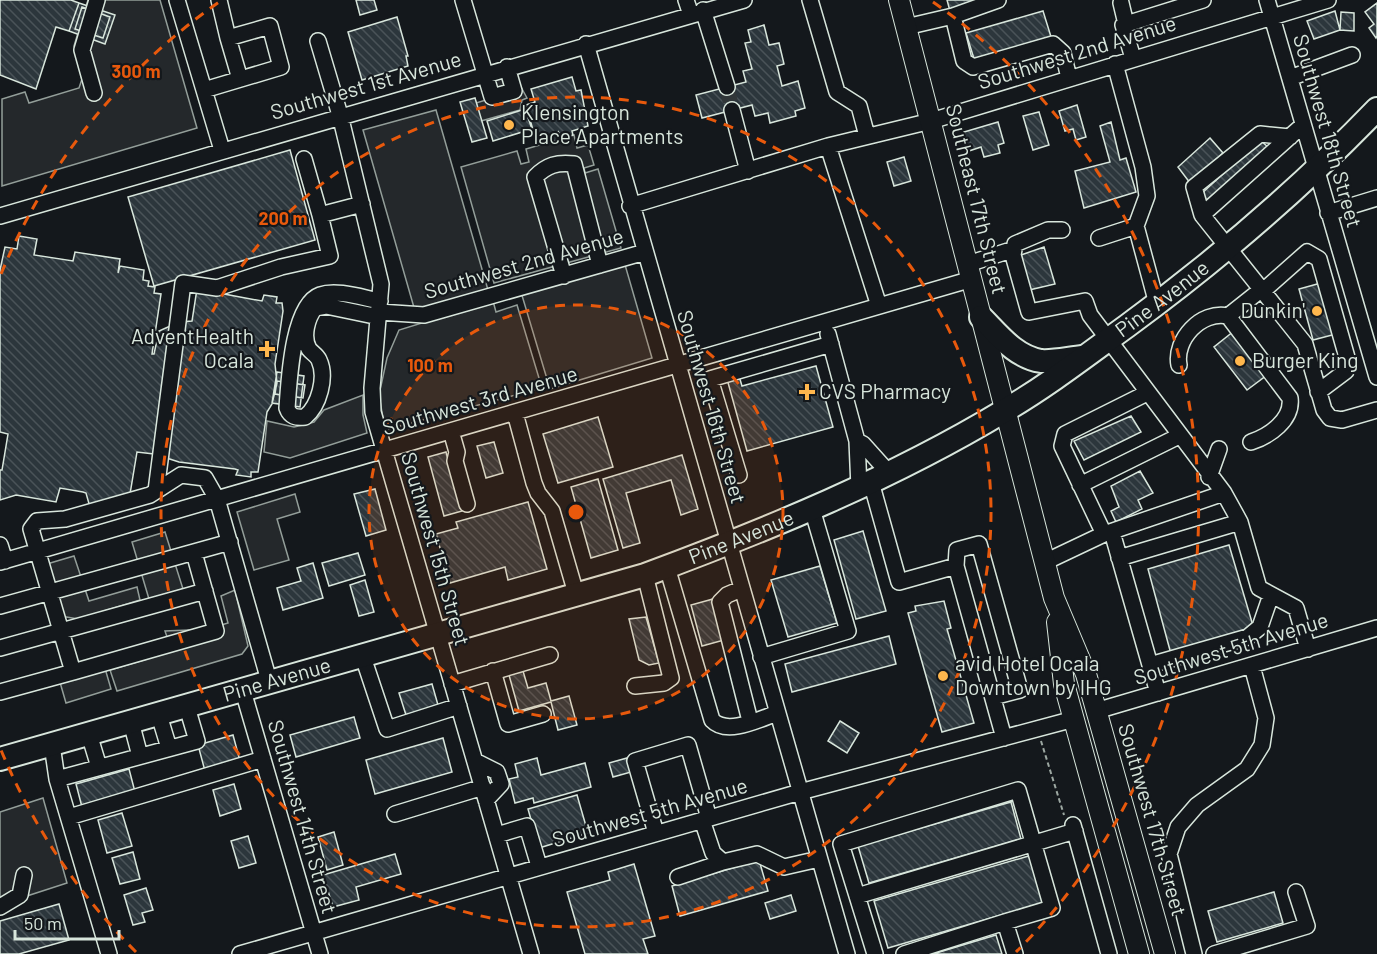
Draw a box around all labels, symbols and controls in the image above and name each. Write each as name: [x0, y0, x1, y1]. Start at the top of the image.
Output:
street label: Southwest 2nd Avenue: [974, 9, 1179, 94]
street label: Southwest 18th Street: [1289, 31, 1368, 230]
street label: Southwest 1st Avenue: [267, 45, 464, 124]
text: 300 m: [112, 60, 160, 82]
place label: KIensington Place Apartments: [521, 99, 683, 148]
street label: Southeast 17th Street: [942, 101, 1013, 296]
marker: KIensington Place Apartments: [502, 118, 516, 132]
text: 200 m: [258, 207, 308, 229]
street label: Southwest 2nd Avenue: [421, 222, 626, 303]
street label: Pine Avenue: [1110, 254, 1213, 341]
place label: Dunkin': [1240, 297, 1305, 322]
marker: Dunkin': [1310, 304, 1324, 318]
street label: Southwest 16th Street: [673, 307, 752, 506]
place label: AdventHealth Ocala: [131, 323, 254, 372]
marker: AdventHealth Ocala: [258, 340, 276, 358]
place label: Burger King: [1252, 347, 1359, 372]
text: 100 m: [407, 354, 453, 376]
marker: Burger King: [1233, 354, 1247, 368]
street label: Southwest 3rd Avenue: [379, 360, 580, 439]
place label: CVS Pharmacy: [819, 378, 951, 403]
marker: CVS Pharmacy: [800, 385, 814, 399]
street label: Southwest 15th Street: [397, 449, 476, 648]
centre of rings: [566, 502, 586, 522]
street label: Pine Avenue: [685, 504, 797, 568]
street label: Southwest 5th Avenue: [1130, 606, 1331, 689]
place label: avid Hotel Ocala Downtown by IHG: [955, 650, 1112, 699]
street label: Pine Avenue: [220, 651, 333, 706]
marker: avid Hotel Ocala Downtown by IHG: [936, 669, 950, 683]
street label: Southwest 14th Street: [264, 717, 343, 917]
street label: Southwest 17th Street: [1114, 720, 1193, 919]
street label: Southwest 5th Avenue: [549, 772, 750, 851]
scale bar: [15, 903, 118, 941]
text: 50 m: [24, 912, 62, 934]

